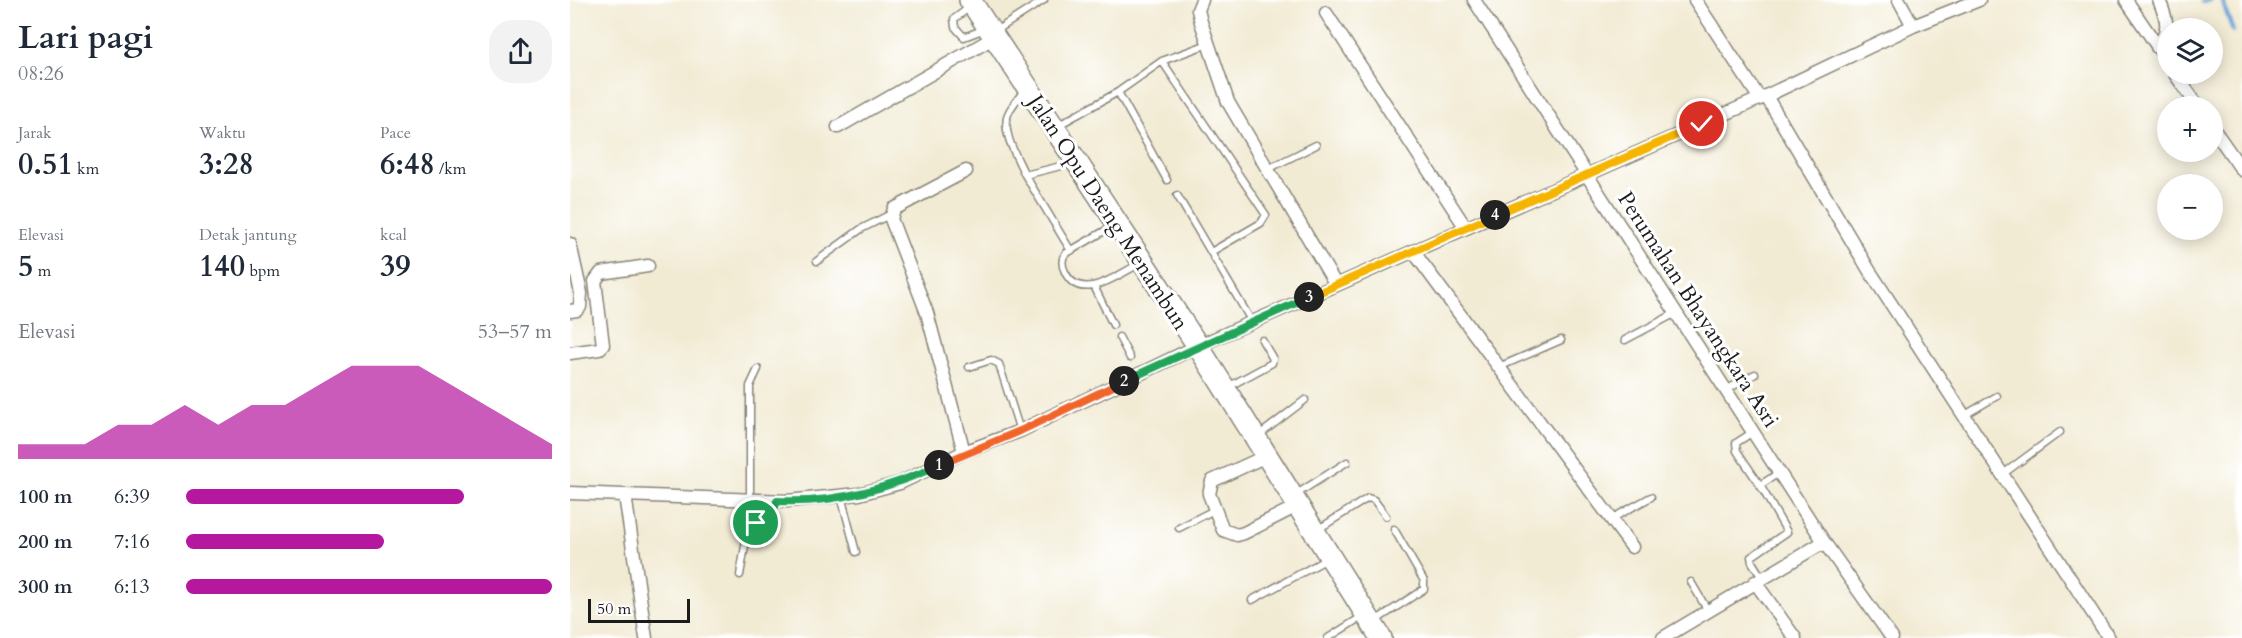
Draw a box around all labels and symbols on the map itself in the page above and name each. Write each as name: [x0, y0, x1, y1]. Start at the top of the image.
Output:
street label: Jalan Opu Daeng Menambun: [1019, 87, 1196, 336]
pin: [1676, 98, 1727, 149]
street label: Perumahan Bhayangkara Asri: [1611, 186, 1786, 433]
pin: 4: [1480, 200, 1510, 230]
pin: 3: [1294, 282, 1324, 312]
pin: 2: [1109, 366, 1139, 396]
pin: 1: [924, 450, 954, 480]
pin: [730, 497, 781, 548]
scale bar: [588, 596, 690, 624]

